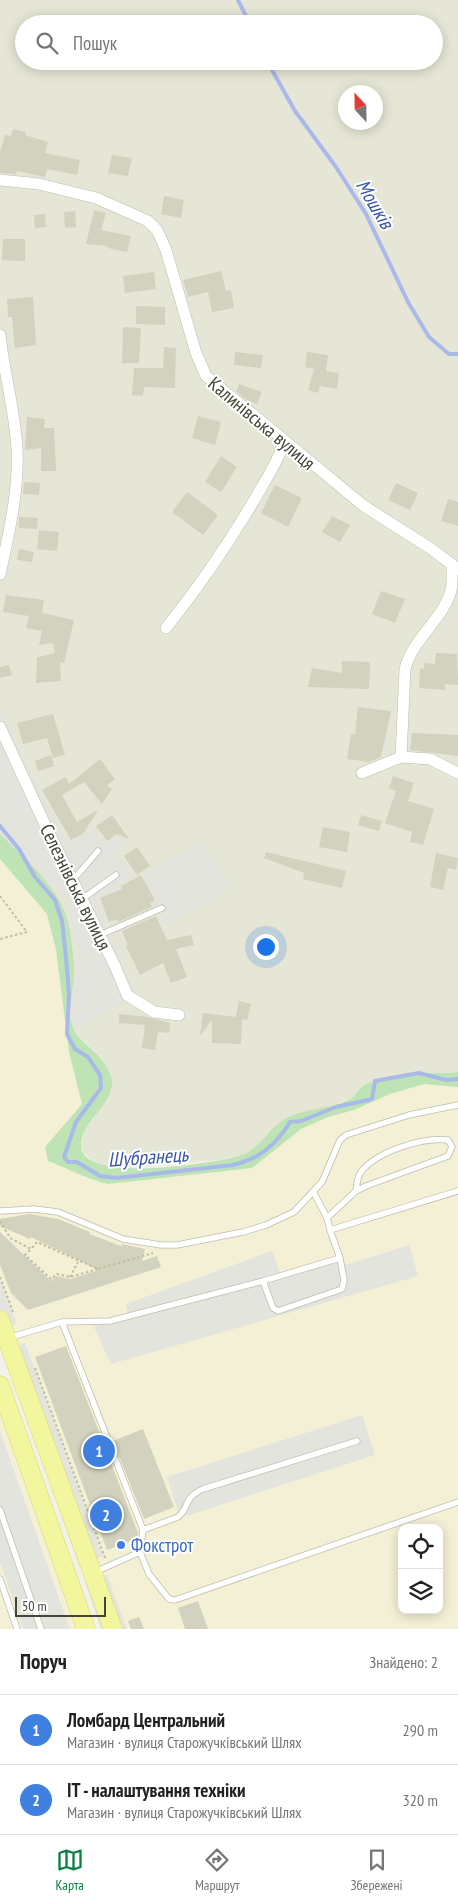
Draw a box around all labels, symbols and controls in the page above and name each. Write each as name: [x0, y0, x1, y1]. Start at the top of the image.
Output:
search box: [15, 15, 443, 70]
icon: search: [33, 29, 61, 57]
text: Пошук: [73, 31, 117, 55]
north arrow: [338, 85, 383, 130]
water label: Мошків: [350, 174, 401, 235]
street label: Калинівська вулиця: [204, 371, 320, 475]
street label: Селезнівська вулиця: [35, 820, 117, 954]
your location: [253, 934, 279, 960]
water label: Шубранець: [107, 1141, 190, 1173]
pin: 1: [83, 1432, 115, 1470]
pin: 2: [90, 1496, 122, 1534]
map controls: [398, 1524, 443, 1614]
button: locate: [398, 1524, 443, 1569]
place label: Фокстрот: [131, 1533, 194, 1557]
marker: Фокстрот: [115, 1539, 127, 1551]
button: layers: [398, 1569, 443, 1614]
scale bar: [15, 1594, 106, 1617]
text: 50 m: [22, 1597, 47, 1615]
text: Поруч: [20, 1648, 67, 1675]
text: Знайдено: 2: [369, 1652, 438, 1672]
text: Ломбард Центральний: [67, 1708, 225, 1732]
text: 1: [32, 1720, 40, 1740]
text: 290 m: [403, 1720, 438, 1740]
text: Магазин · вулиця Старожучківський Шлях: [67, 1732, 302, 1752]
text: ІТ - налаштування техніки: [67, 1778, 246, 1802]
text: 2: [32, 1790, 40, 1810]
text: 320 m: [403, 1790, 438, 1810]
text: Магазин · вулиця Старожучківський Шлях: [67, 1802, 302, 1822]
tab: Карта: [55, 1846, 84, 1894]
tab: Маршрут: [195, 1846, 240, 1894]
tab: Збережені: [350, 1846, 403, 1894]

